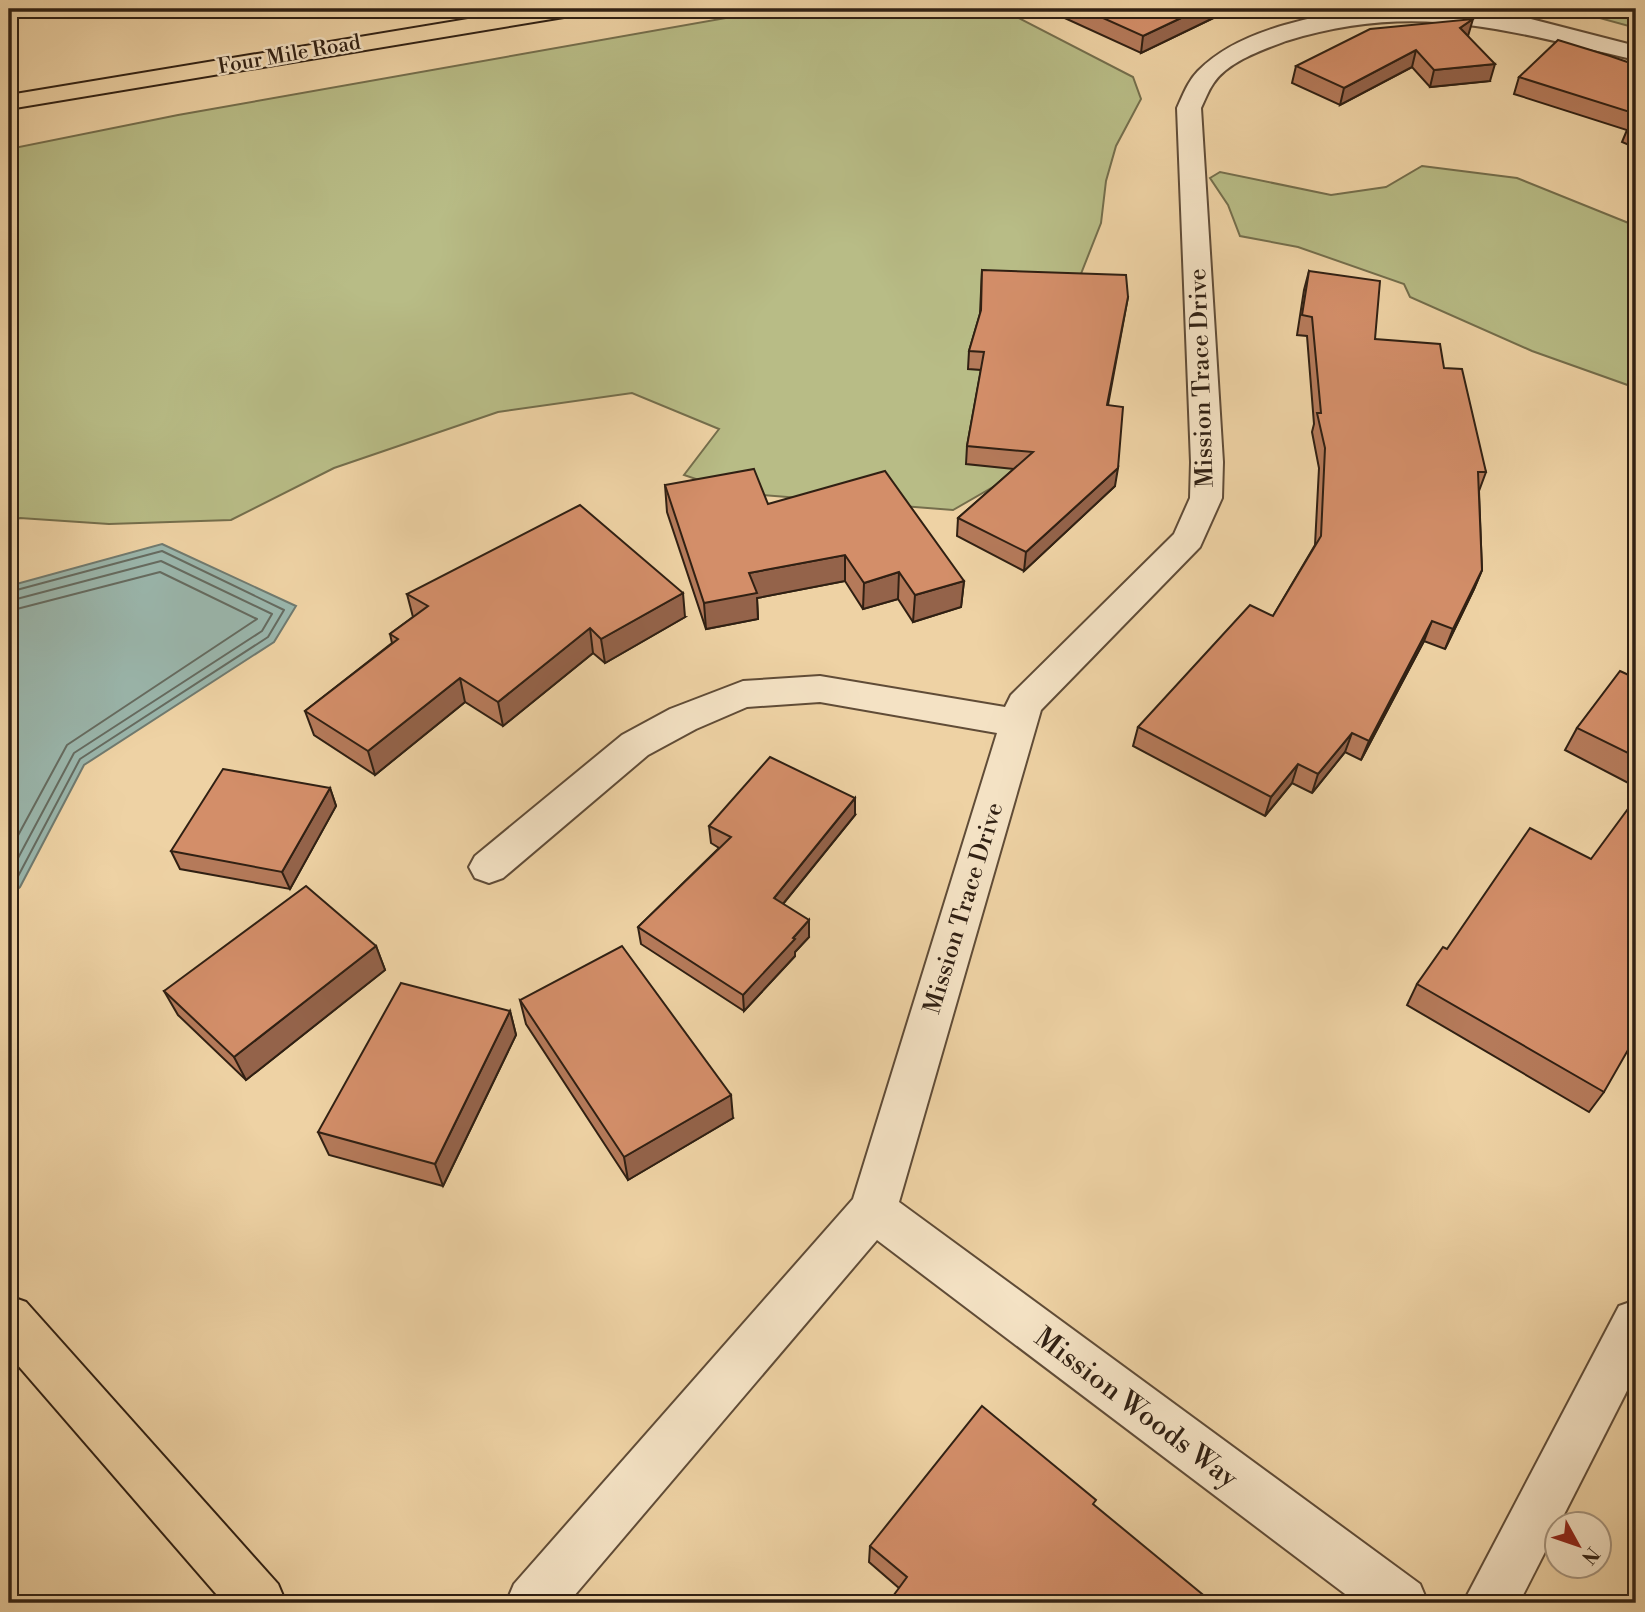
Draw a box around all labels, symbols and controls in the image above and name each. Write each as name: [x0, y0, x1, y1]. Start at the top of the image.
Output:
street label: Four Mile Road: [216, 30, 363, 80]
street label: Mission Trace Drive: [1183, 268, 1221, 488]
street label: Mission Trace Drive: [918, 799, 1010, 1018]
street label: Mission Woods Way: [1027, 1320, 1245, 1496]
north arrow: [1544, 1510, 1614, 1580]
text: N: [1576, 1542, 1604, 1569]

